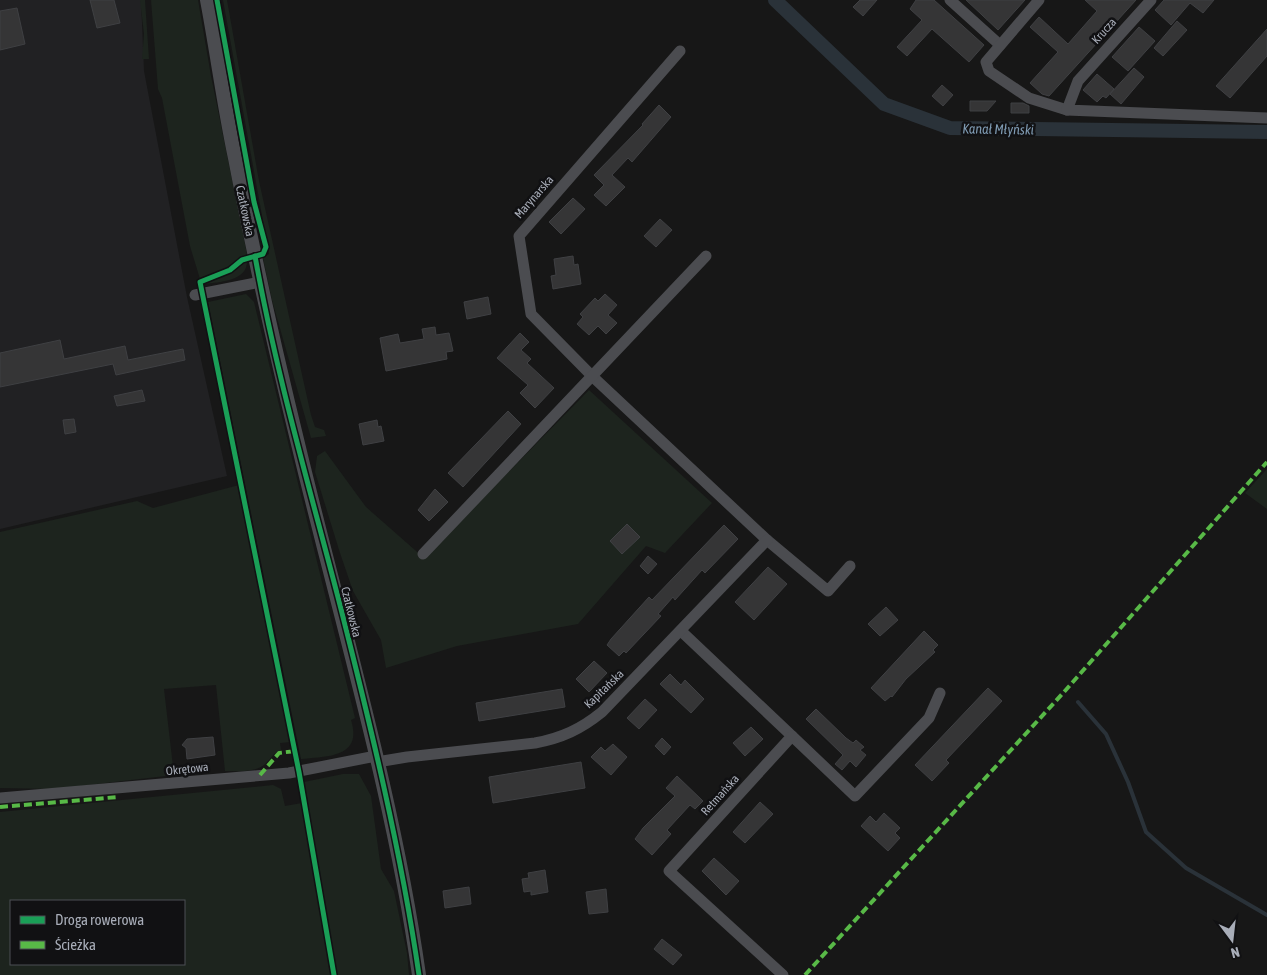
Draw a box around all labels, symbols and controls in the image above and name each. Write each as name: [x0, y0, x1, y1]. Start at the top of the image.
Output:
street label: Krucza: [1089, 15, 1119, 47]
water label: Kanał Młyński: [962, 120, 1034, 138]
street label: Marynarska: [512, 173, 556, 221]
street label: Czatkowska: [233, 184, 257, 238]
street label: Czatkowska: [338, 585, 364, 639]
street label: Kapitańska: [581, 667, 627, 711]
street label: Okrętowa: [165, 760, 209, 778]
street label: Retmańska: [698, 772, 742, 818]
legend: [10, 900, 185, 965]
text: Droga rowerowa: [55, 911, 144, 928]
north arrow: [1207, 915, 1257, 965]
text: Ścieżka: [55, 936, 96, 953]
text: N: [1229, 944, 1241, 961]

